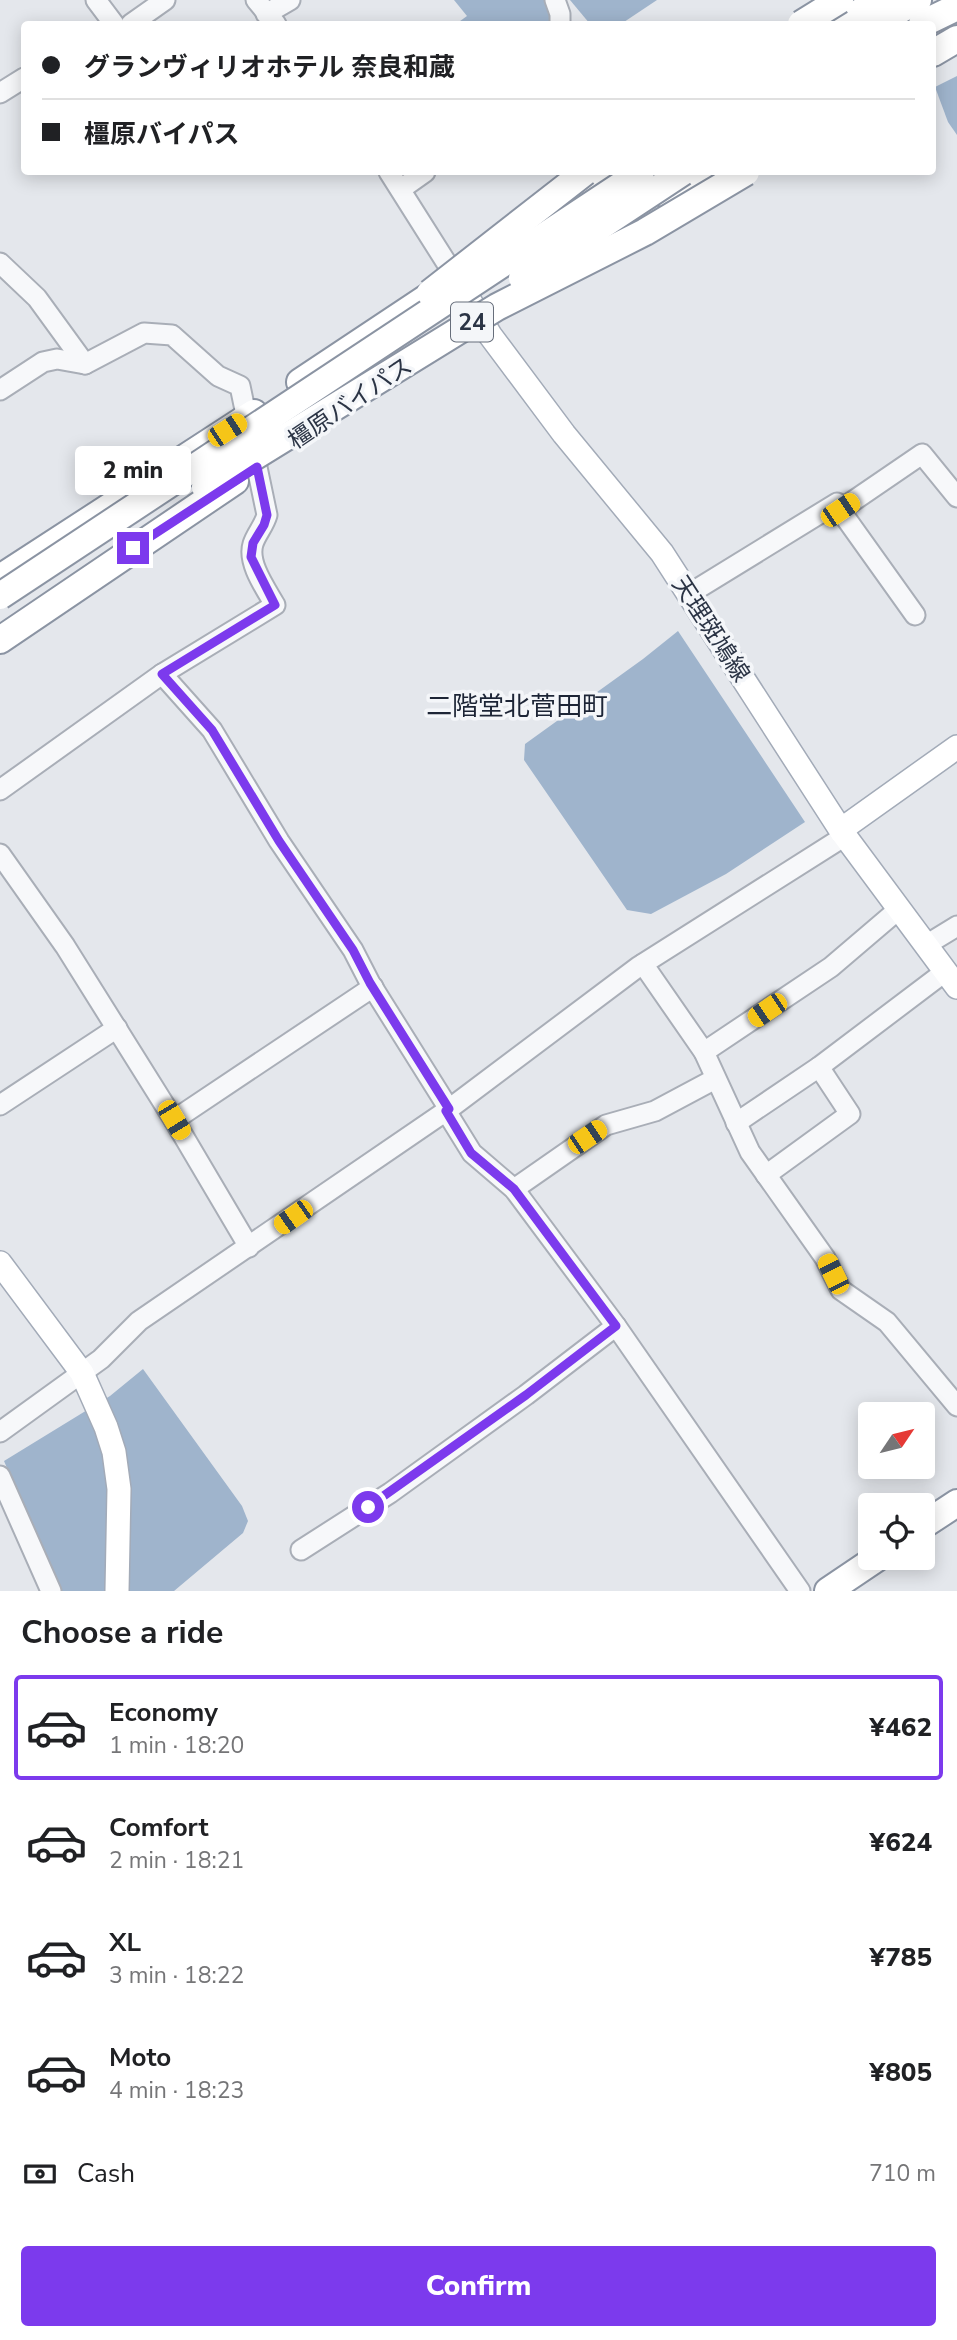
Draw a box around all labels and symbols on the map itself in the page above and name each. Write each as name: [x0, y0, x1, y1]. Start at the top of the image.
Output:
road number: 24: [451, 302, 493, 342]
street label: 橿原バイパス: [282, 350, 418, 456]
car: [204, 410, 251, 450]
callout: 2 min: [75, 447, 191, 496]
car: [817, 490, 864, 530]
route end: [117, 532, 149, 564]
street label: 天理斑鳩線: [665, 570, 757, 688]
district label: 二階堂北菅田町: [426, 689, 608, 724]
car: [744, 990, 791, 1030]
car: [155, 1097, 194, 1143]
car: [564, 1117, 611, 1157]
car: [270, 1196, 317, 1238]
car: [815, 1251, 852, 1297]
north arrow: [858, 1402, 934, 1479]
route start: [352, 1491, 384, 1523]

